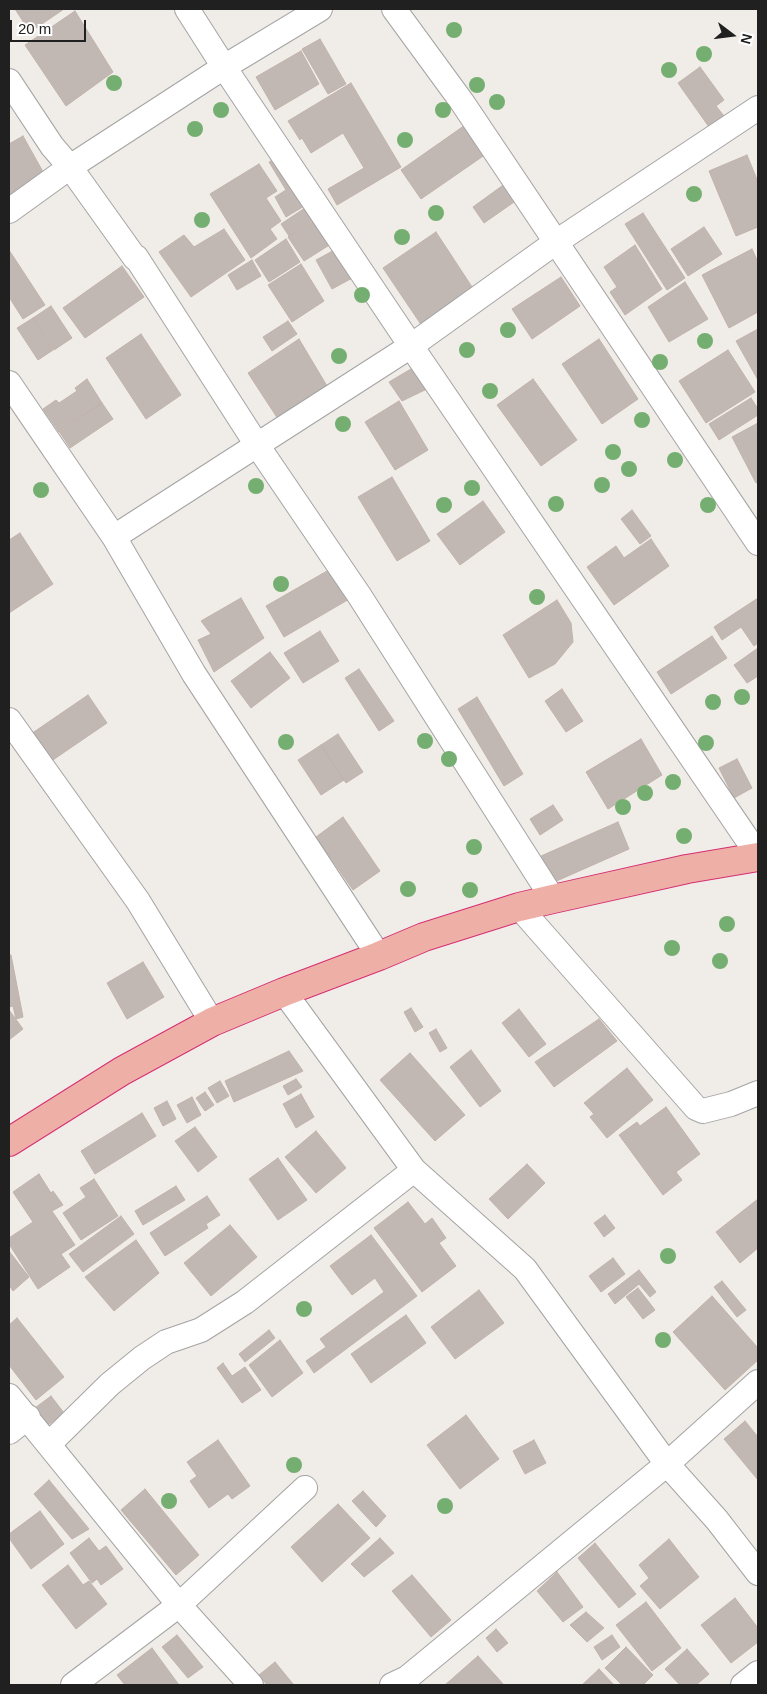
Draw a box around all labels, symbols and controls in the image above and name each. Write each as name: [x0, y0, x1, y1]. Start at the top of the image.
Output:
scale bar: [12, 10, 89, 42]
north arrow: [707, 10, 757, 60]
text: 20 m: [18, 20, 51, 37]
text: N: [737, 32, 756, 46]

